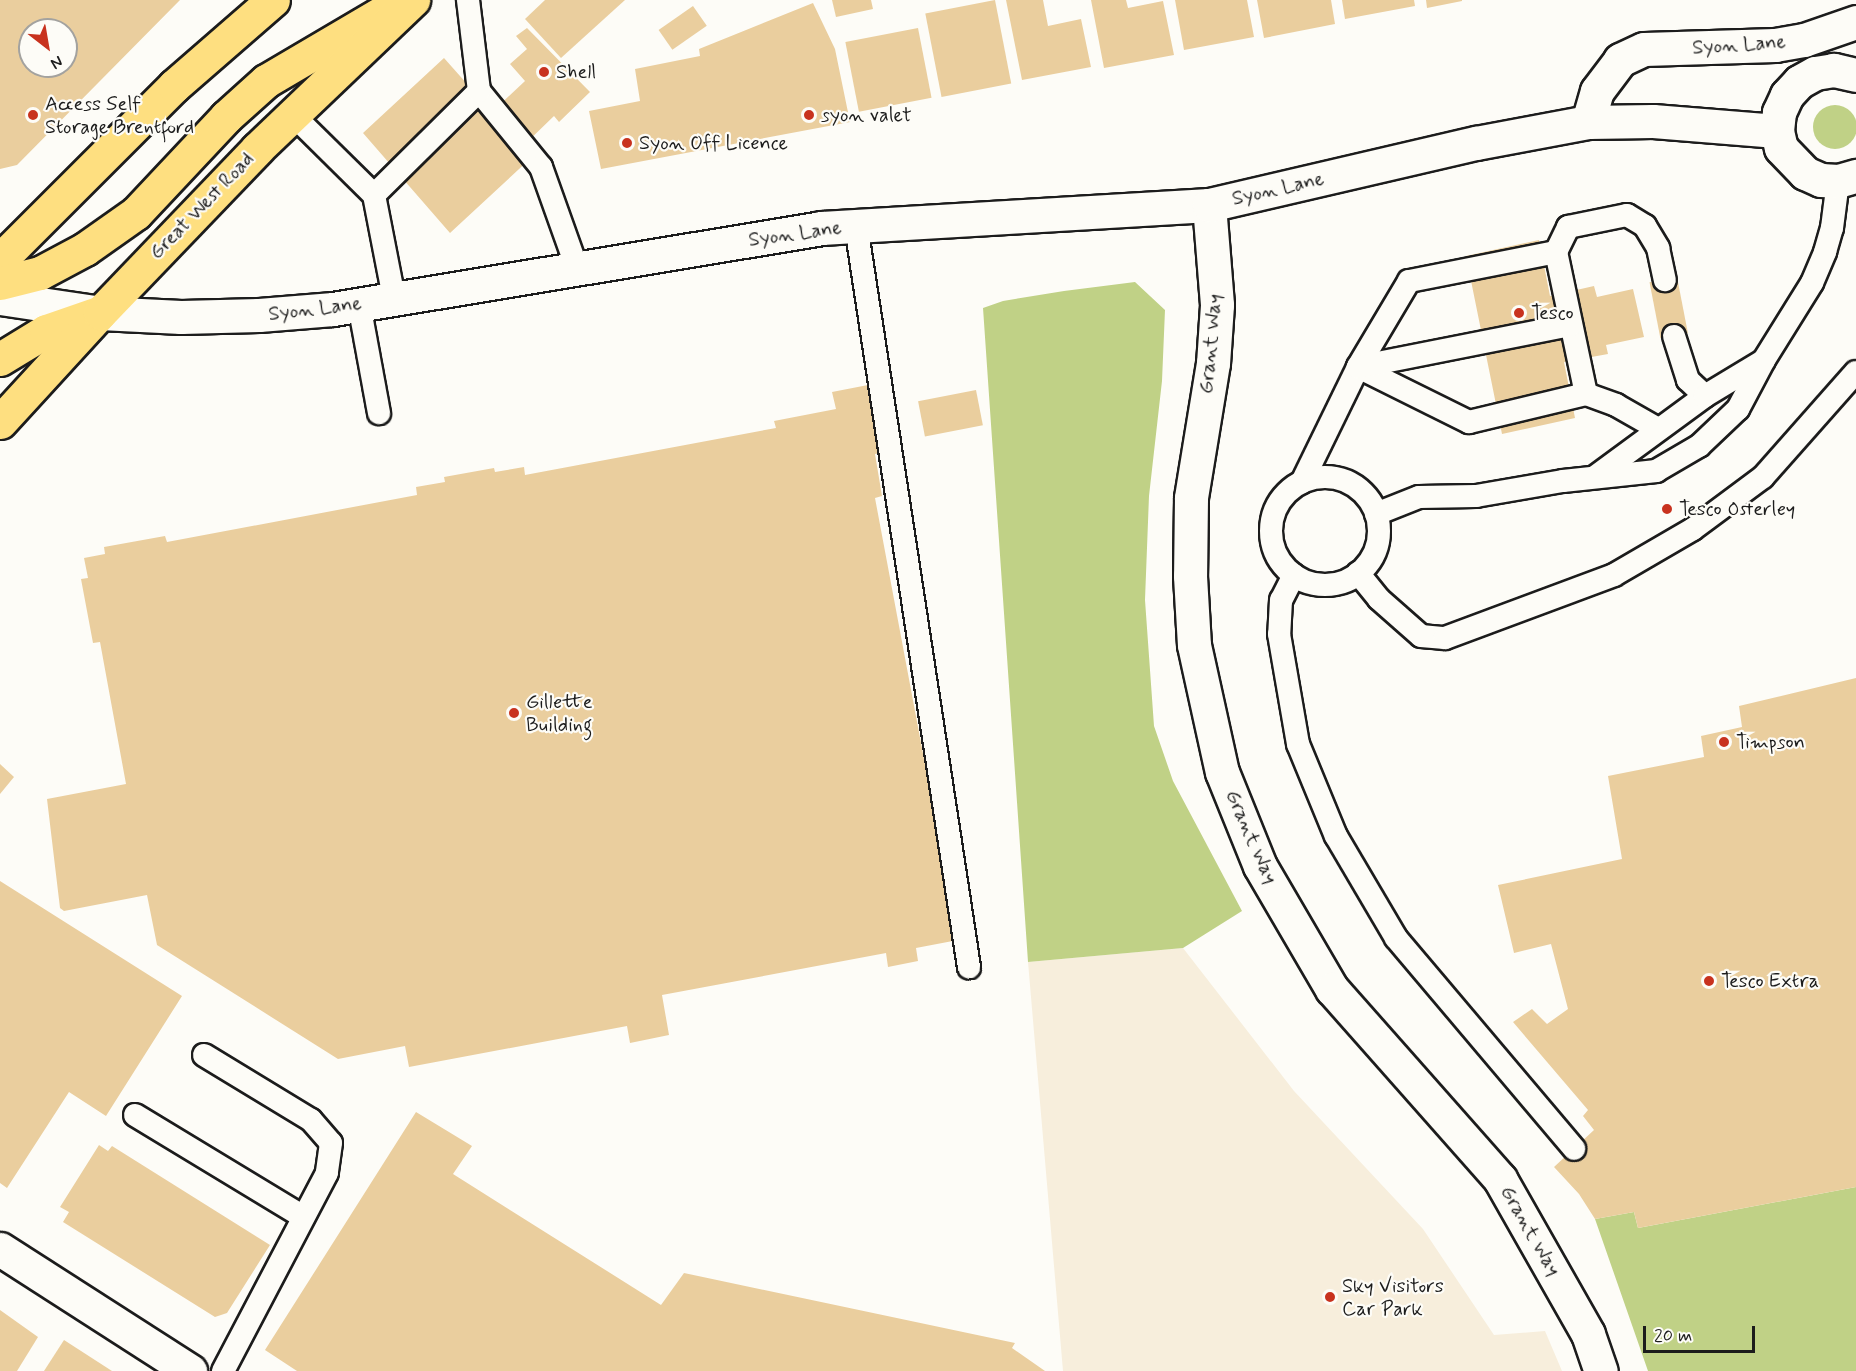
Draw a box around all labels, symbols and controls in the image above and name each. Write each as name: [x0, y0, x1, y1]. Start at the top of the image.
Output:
north arrow: [18, 18, 78, 78]
street label: Syon Lane: [1691, 30, 1787, 60]
text: N: [47, 50, 66, 74]
place label: Shell: [556, 60, 596, 84]
marker: Shell: [537, 65, 551, 79]
place label: Access Self Storage Brentford: [45, 92, 203, 139]
place label: syon valet: [821, 103, 913, 127]
marker: Access Self Storage Brentford: [26, 108, 40, 122]
marker: syon valet: [802, 108, 816, 122]
place label: Syon Off Licence: [639, 131, 794, 155]
marker: Syon Off Licence: [620, 136, 634, 150]
street label: Great West Road: [145, 147, 259, 265]
street label: Syon Lane: [1230, 167, 1326, 211]
street label: Syon Lane: [747, 216, 843, 252]
street label: Syon Lane: [267, 291, 363, 327]
street label: Grant Way: [1195, 292, 1227, 396]
place label: Tesco: [1531, 301, 1574, 325]
marker: Tesco: [1512, 306, 1526, 320]
place label: Tesco Osterley: [1679, 497, 1796, 521]
marker: Tesco Osterley: [1660, 502, 1674, 516]
place label: Gillette Building: [526, 690, 593, 737]
marker: Gillette Building: [507, 706, 521, 720]
place label: Timpson: [1736, 730, 1805, 754]
marker: Timpson: [1717, 735, 1731, 749]
street label: Grant Way: [1219, 785, 1283, 889]
place label: Tesco Extra: [1721, 969, 1818, 993]
marker: Tesco Extra: [1702, 974, 1716, 988]
street label: Grant Way: [1494, 1181, 1566, 1281]
place label: Sky Visitors Car Park: [1342, 1274, 1444, 1321]
marker: Sky Visitors Car Park: [1323, 1290, 1337, 1304]
scale bar: [1646, 1314, 1758, 1352]
text: 20 m: [1654, 1324, 1692, 1348]

